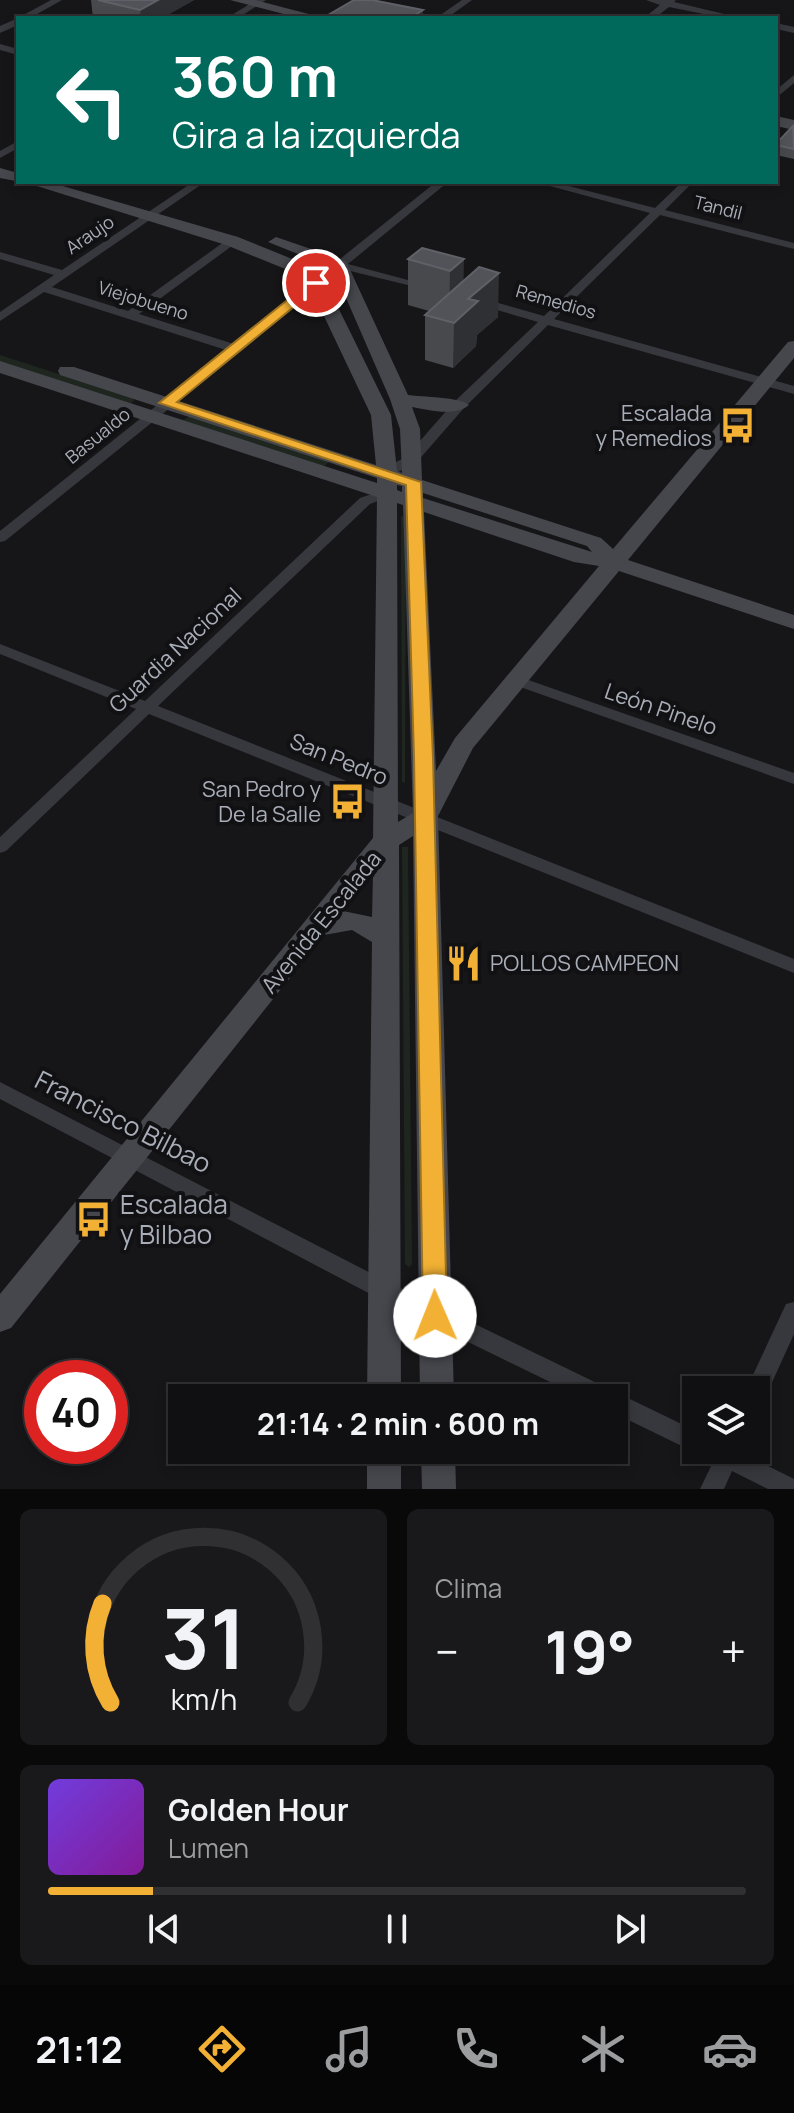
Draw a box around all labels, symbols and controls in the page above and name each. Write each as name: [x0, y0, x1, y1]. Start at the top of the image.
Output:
text: 360 m: [172, 37, 338, 114]
icon: left: [40, 48, 144, 152]
text: Gira a la izquierda: [172, 110, 461, 159]
street label: Tandil: [691, 189, 745, 225]
street label: Araujo: [61, 209, 118, 259]
pin: [282, 249, 350, 317]
icon: arrive: [294, 261, 338, 305]
street label: Viejobueno: [95, 275, 191, 325]
street label: Remedios: [513, 278, 599, 324]
place label: Escalada y Remedios: [596, 398, 712, 453]
street label: Basualdo: [60, 402, 135, 469]
bus stop icon: Escalada y Remedios: [719, 407, 757, 445]
street label: Guardia Nacional: [102, 581, 248, 719]
street label: León Pinelo: [601, 676, 721, 742]
street label: San Pedro: [286, 726, 392, 792]
place label: San Pedro y De la Salle: [202, 774, 321, 829]
bus stop icon: San Pedro y De la Salle: [328, 783, 366, 821]
street label: Avenida Escalada: [254, 844, 388, 1000]
restaurant icon: POLLOS CAMPEON: [445, 944, 483, 982]
place label: POLLOS CAMPEON: [490, 948, 679, 978]
street label: Francisco Bilbao: [29, 1061, 218, 1181]
place label: Escalada y Bilbao: [120, 1186, 228, 1252]
bus stop icon: Escalada y Bilbao: [75, 1201, 113, 1239]
position arrow: [393, 1274, 477, 1358]
speed limit sign: 40: [24, 1360, 128, 1464]
map controls: [682, 1376, 770, 1464]
button: layers: [682, 1376, 770, 1464]
text: 21:14 · 2 min · 600 m: [257, 1403, 539, 1444]
text: Clima: [435, 1570, 502, 1606]
text: 31: [161, 1580, 246, 1694]
text: 19°: [544, 1610, 635, 1692]
text: −: [435, 1621, 459, 1681]
text: +: [721, 1621, 746, 1681]
text: km/h: [170, 1680, 237, 1719]
text: Golden Hour: [168, 1789, 349, 1830]
text: Lumen: [168, 1830, 249, 1866]
icon: previous: [142, 1907, 186, 1951]
icon: pause: [375, 1907, 419, 1951]
icon: next: [608, 1907, 652, 1951]
icon: directions: [194, 2021, 250, 2077]
icon: music: [321, 2021, 377, 2077]
icon: phone: [448, 2021, 504, 2077]
icon: climate: [575, 2021, 631, 2077]
icon: car: [702, 2021, 758, 2077]
text: 21:12: [36, 2025, 122, 2074]

